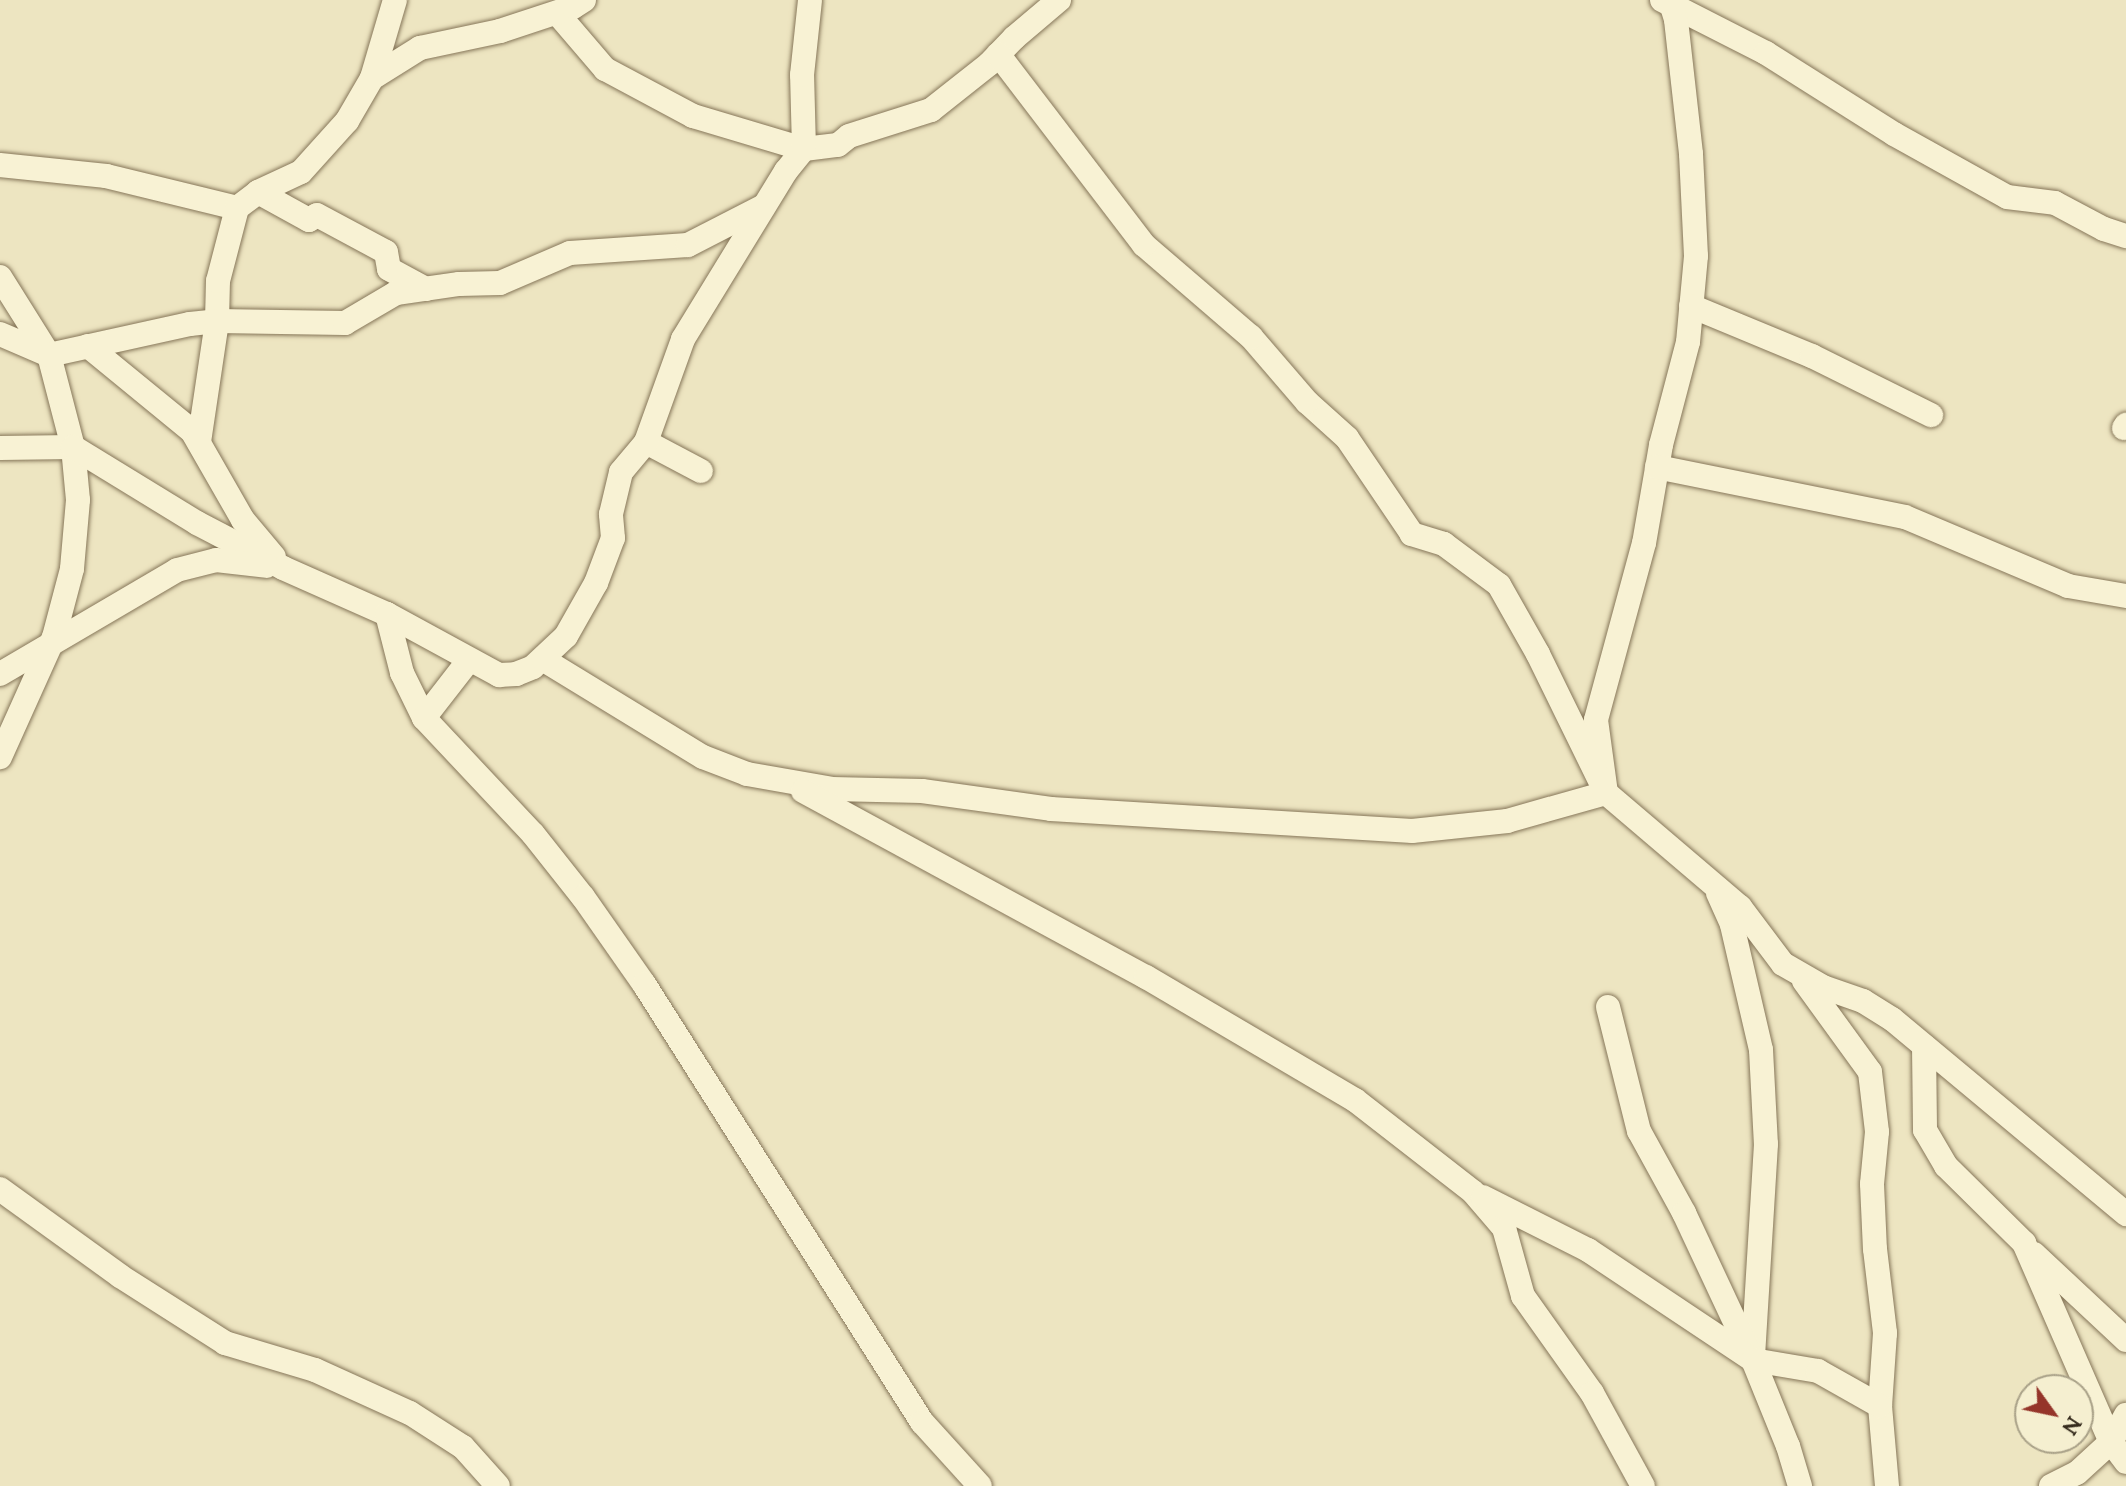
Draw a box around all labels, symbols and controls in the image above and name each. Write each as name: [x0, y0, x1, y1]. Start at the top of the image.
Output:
north arrow: [2014, 1374, 2094, 1454]
text: N: [2056, 1411, 2089, 1441]

